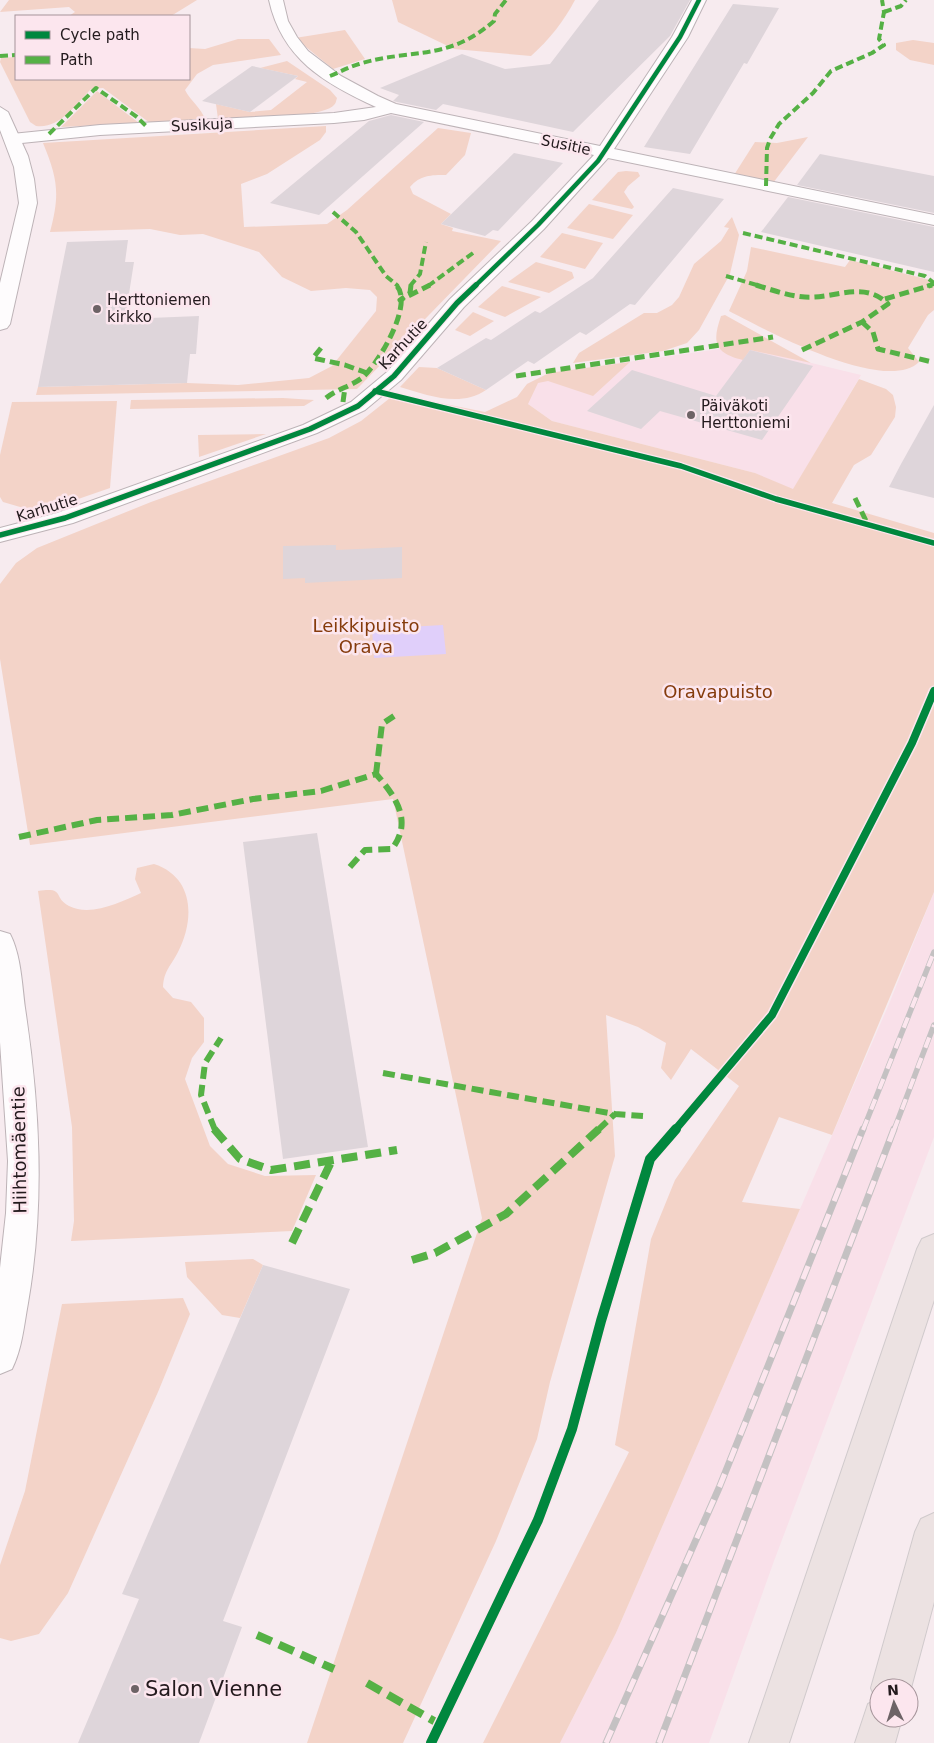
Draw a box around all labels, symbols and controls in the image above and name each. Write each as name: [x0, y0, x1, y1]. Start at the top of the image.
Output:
legend: [15, 15, 190, 80]
text: Cycle path: [60, 26, 140, 44]
text: Path: [60, 51, 93, 69]
street label: Susikuja: [171, 114, 233, 136]
street label: Susitie: [540, 131, 592, 159]
place label: Herttoniemen kirkko: [107, 291, 211, 326]
marker: Herttoniemen kirkko: [91, 303, 103, 315]
street label: Karhutie: [375, 315, 431, 373]
place label: Päiväkoti Herttoniemi: [701, 397, 790, 432]
marker: Päiväkoti Herttoniemi: [685, 409, 697, 421]
street label: Karhutie: [14, 490, 80, 526]
park label: Leikkipuisto Orava: [313, 615, 419, 657]
park label: Oravapuisto: [663, 681, 773, 702]
street label: Hiihtomäentie: [7, 1086, 31, 1214]
place label: Salon Vienne: [145, 1677, 282, 1701]
north arrow: [869, 1678, 919, 1728]
text: N: [887, 1682, 899, 1698]
marker: Salon Vienne: [129, 1683, 141, 1695]

